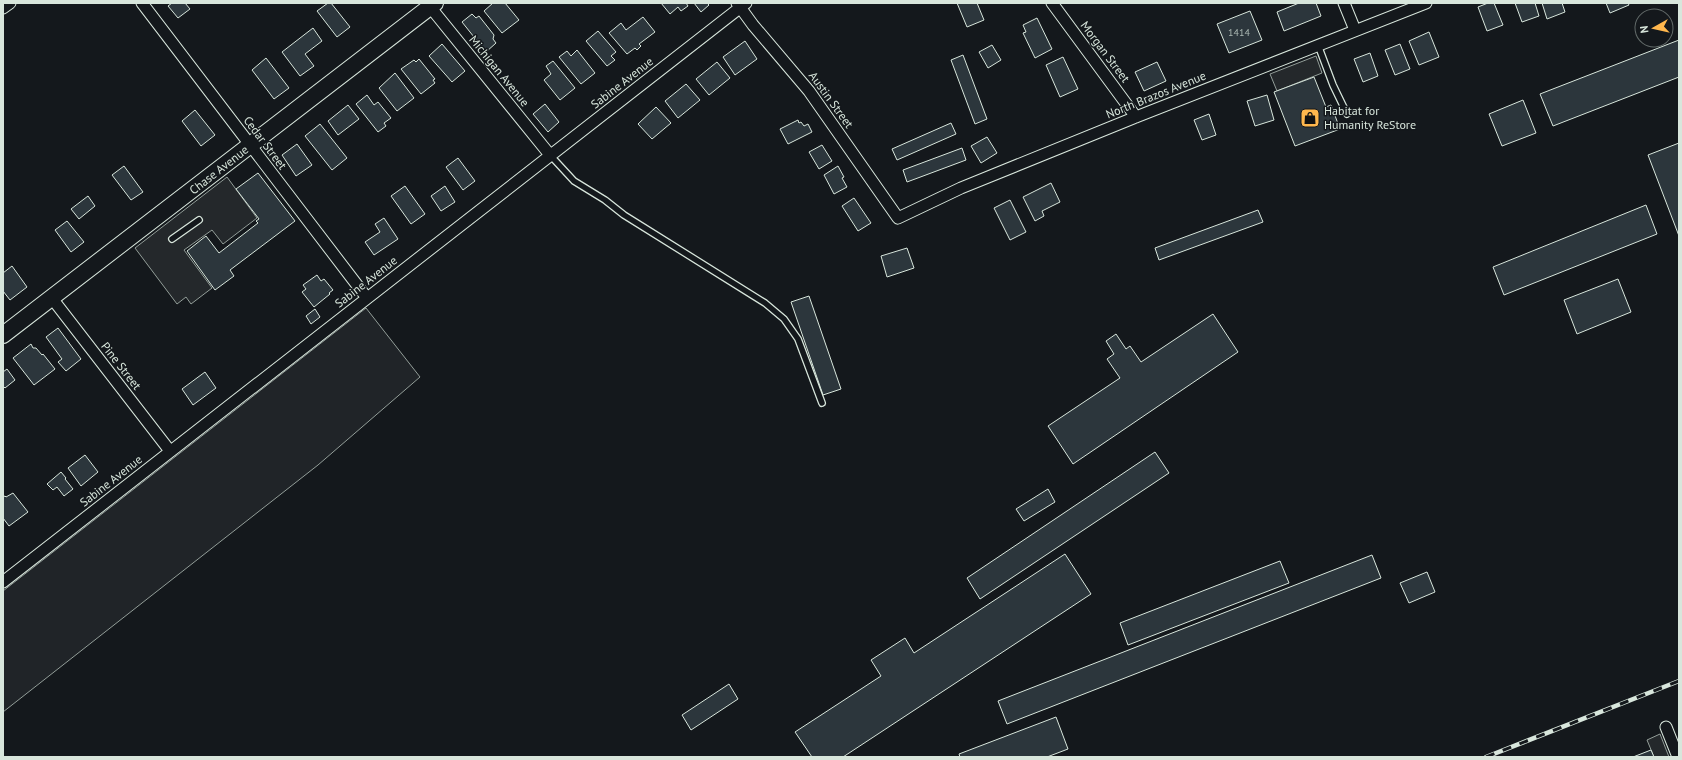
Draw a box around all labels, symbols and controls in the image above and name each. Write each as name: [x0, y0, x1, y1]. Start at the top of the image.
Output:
north arrow: [1634, 8, 1674, 48]
street label: Morgan Street: [1077, 18, 1133, 85]
text: N: [1637, 25, 1652, 34]
house number: 1414: [1228, 26, 1250, 39]
street label: Michigan Avenue: [466, 32, 533, 109]
street label: Sabine Avenue: [588, 54, 656, 112]
street label: Austin Street: [806, 68, 857, 131]
street label: North Brazos Avenue: [1104, 68, 1208, 121]
place label: Habitat for Humanity ReStore: [1324, 103, 1416, 132]
shop icon: Habitat for Humanity ReStore: [1299, 107, 1321, 129]
street label: Cedar Street: [240, 113, 290, 172]
street label: Chase Avenue: [186, 142, 251, 197]
street label: Sabine Avenue: [332, 253, 400, 311]
street label: Pine Street: [98, 339, 145, 393]
street label: Sabine Avenue: [77, 452, 145, 510]

